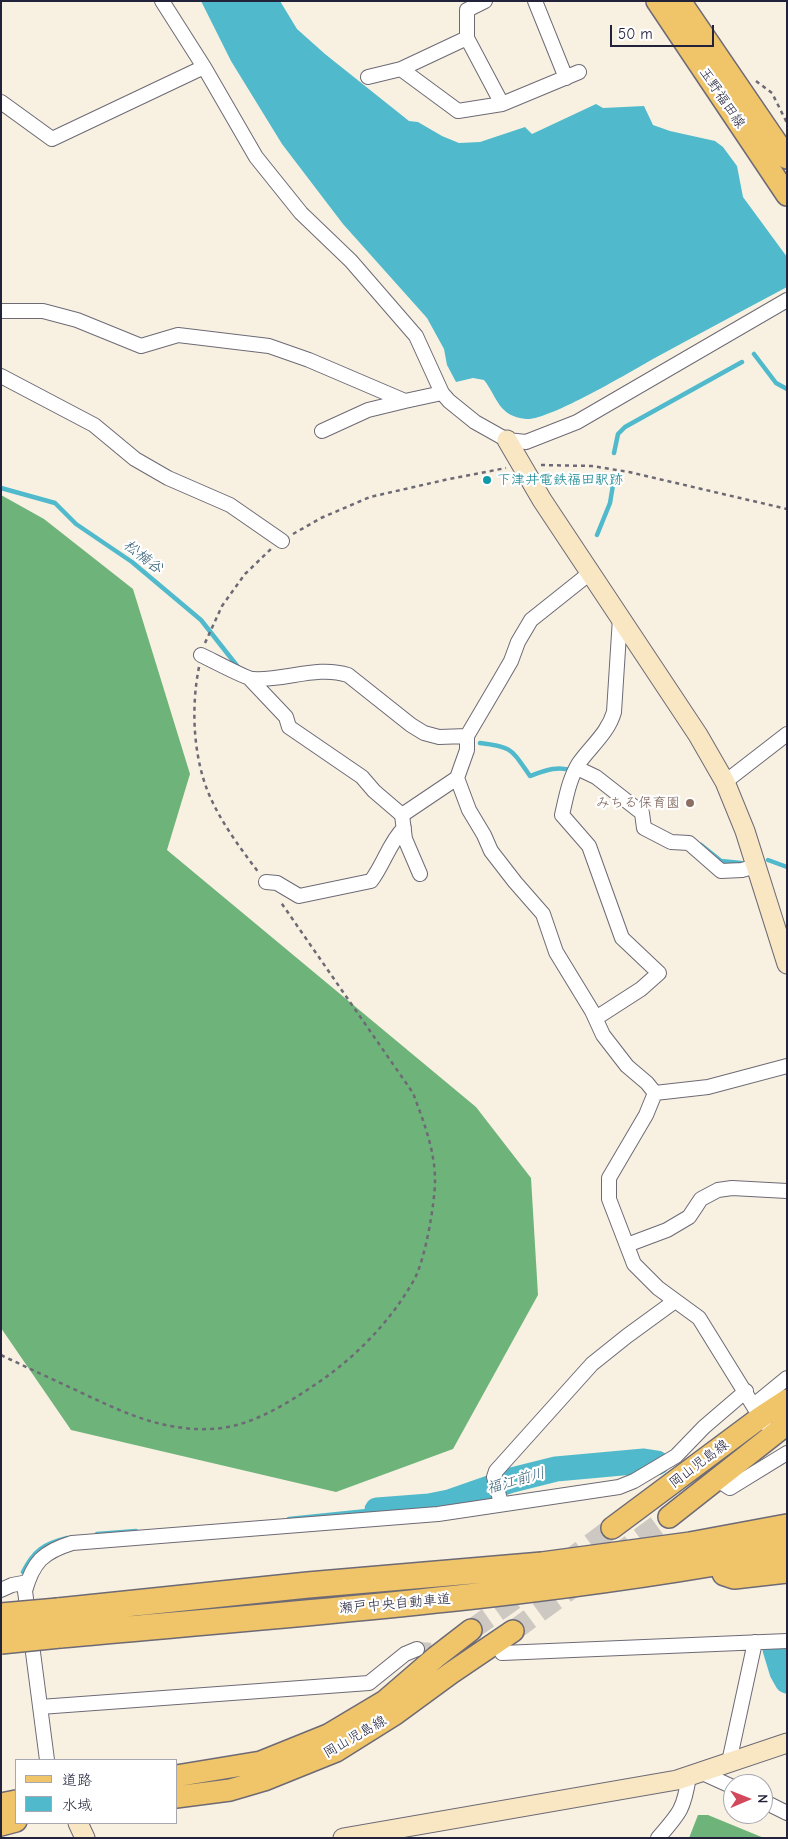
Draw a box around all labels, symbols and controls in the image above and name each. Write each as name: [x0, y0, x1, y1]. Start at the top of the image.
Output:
scale bar: [613, 15, 717, 47]
text: 50 m: [618, 25, 653, 43]
street label: 玉野福田線: [695, 64, 749, 132]
place label: 下津井電鉄福田駅跡: [497, 472, 623, 488]
marker: 下津井電鉄福田駅跡: [481, 474, 493, 486]
water label: 松楠谷: [120, 536, 166, 578]
place label: みちる保育園: [596, 795, 680, 811]
marker: みちる保育園: [684, 797, 696, 809]
street label: 岡山児島線: [666, 1436, 732, 1492]
water label: 福江前川: [485, 1464, 547, 1498]
street label: 瀬戸中央自動車道: [338, 1591, 452, 1617]
street label: 岡山児島線: [320, 1712, 390, 1762]
legend: [15, 1759, 178, 1824]
text: 道路: [62, 1771, 92, 1789]
north arrow: [723, 1774, 773, 1824]
text: N: [754, 1794, 771, 1803]
text: 水域: [62, 1796, 92, 1814]

